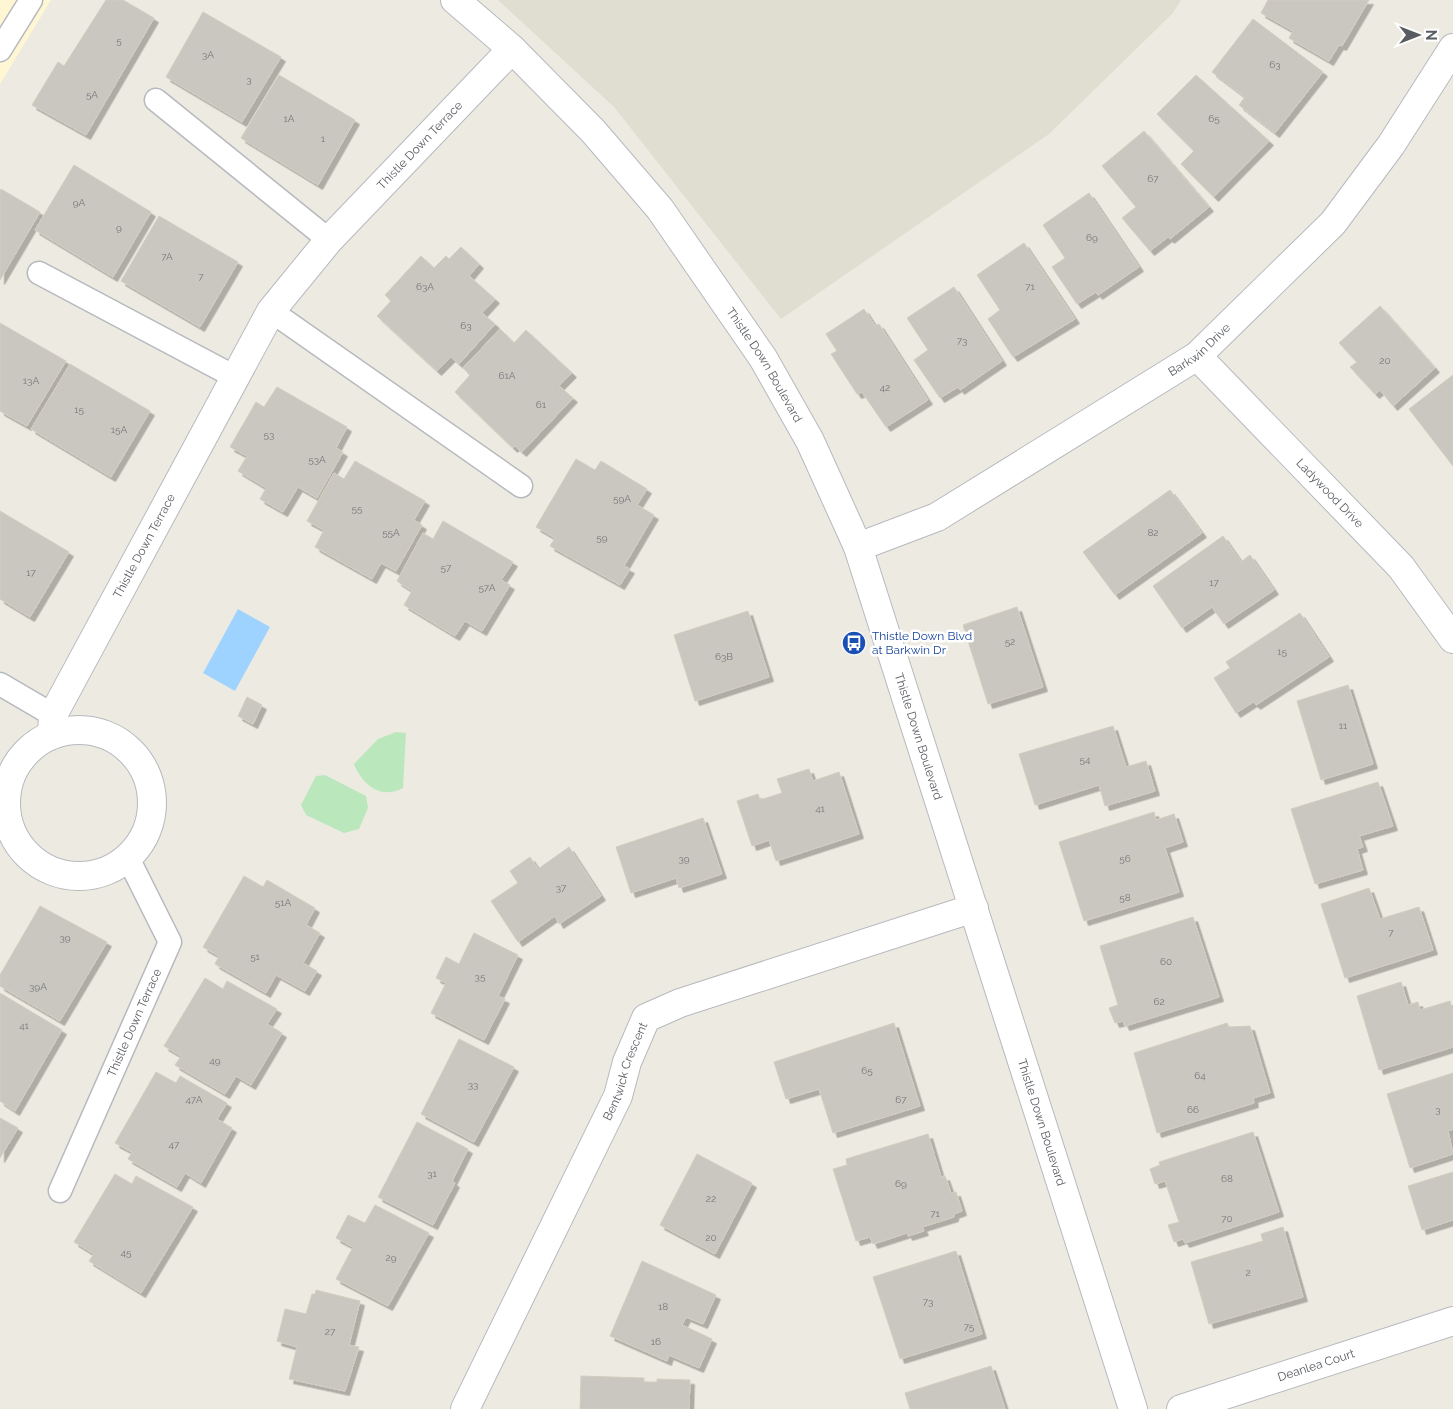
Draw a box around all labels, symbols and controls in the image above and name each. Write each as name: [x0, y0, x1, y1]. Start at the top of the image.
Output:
north arrow: [1393, 10, 1443, 60]
text: N: [1423, 30, 1439, 40]
house number: 5: [116, 35, 122, 46]
house number: 3A: [202, 49, 214, 60]
house number: 63: [1269, 59, 1281, 70]
house number: 3: [246, 74, 252, 85]
house number: 5A: [86, 89, 98, 100]
street label: Thistle Down Terrace: [374, 98, 465, 192]
house number: 1A: [283, 113, 295, 124]
house number: 65: [1208, 113, 1220, 124]
house number: 1: [321, 133, 326, 144]
house number: 67: [1147, 173, 1159, 184]
house number: 9A: [73, 197, 86, 208]
house number: 9: [116, 222, 122, 233]
house number: 69: [1086, 232, 1098, 243]
house number: 7A: [161, 251, 173, 262]
house number: 7: [198, 271, 204, 282]
house number: 63A: [416, 281, 434, 292]
house number: 71: [1025, 281, 1036, 292]
street label: Thistle Down Boulevard: [723, 305, 805, 425]
house number: 63: [460, 320, 472, 331]
street label: Barkwin Drive: [1166, 320, 1233, 379]
house number: 73: [957, 335, 967, 346]
house number: 20: [1379, 355, 1391, 366]
house number: 61A: [498, 370, 516, 381]
house number: 13A: [23, 375, 39, 386]
house number: 42: [880, 382, 890, 393]
house number: 61: [536, 399, 547, 410]
house number: 15: [74, 404, 84, 415]
house number: 15A: [111, 424, 127, 435]
house number: 53: [264, 429, 274, 440]
house number: 53A: [308, 454, 326, 465]
street label: Ladywood Drive: [1293, 456, 1366, 531]
street label: Thistle Down Terrace: [110, 491, 178, 601]
house number: 59A: [613, 493, 631, 504]
house number: 55: [352, 503, 363, 514]
house number: 55A: [382, 527, 400, 538]
house number: 82: [1147, 527, 1159, 538]
house number: 59: [596, 532, 608, 543]
house number: 57: [441, 562, 452, 573]
house number: 17: [26, 567, 36, 578]
house number: 17: [1209, 577, 1219, 588]
house number: 57A: [478, 582, 496, 593]
place label: Thistle Down Blvd at Barkwin Dr: [872, 629, 972, 657]
bus stop icon: Thistle Down Blvd at Barkwin Dr: [841, 630, 867, 656]
house number: 52: [1005, 636, 1015, 647]
house number: 15: [1277, 646, 1287, 657]
house number: 63B: [715, 651, 733, 662]
street label: Thistle Down Boulevard: [892, 671, 945, 802]
house number: 11: [1339, 720, 1348, 731]
house number: 54: [1080, 754, 1091, 765]
house number: 41: [815, 803, 826, 814]
house number: 39: [678, 853, 690, 864]
house number: 56: [1119, 853, 1131, 864]
house number: 37: [556, 882, 567, 893]
house number: 58: [1119, 892, 1131, 903]
house number: 51A: [275, 897, 291, 908]
house number: 7: [1388, 927, 1394, 938]
house number: 39: [59, 932, 71, 943]
house number: 51: [250, 951, 261, 962]
house number: 60: [1160, 956, 1172, 967]
street label: Thistle Down Terrace: [104, 966, 164, 1079]
house number: 35: [475, 971, 486, 982]
house number: 39A: [29, 981, 47, 992]
house number: 62: [1153, 996, 1165, 1007]
house number: 41: [19, 1020, 30, 1031]
street label: Bentwick Crescent: [600, 1020, 650, 1123]
house number: 49: [209, 1055, 221, 1066]
street label: Thistle Down Boulevard: [1015, 1057, 1068, 1187]
house number: 65: [861, 1065, 873, 1076]
house number: 64: [1194, 1070, 1206, 1081]
house number: 33: [468, 1079, 478, 1090]
house number: 47A: [185, 1094, 203, 1105]
house number: 67: [895, 1094, 907, 1105]
house number: 66: [1187, 1104, 1199, 1115]
house number: 3: [1435, 1104, 1441, 1115]
house number: 47: [169, 1139, 180, 1150]
house number: 31: [427, 1168, 438, 1179]
house number: 68: [1221, 1173, 1233, 1184]
house number: 69: [895, 1178, 907, 1189]
house number: 22: [706, 1193, 716, 1204]
house number: 71: [930, 1208, 941, 1219]
house number: 70: [1221, 1213, 1233, 1224]
house number: 20: [705, 1232, 717, 1243]
house number: 45: [121, 1247, 132, 1258]
house number: 29: [385, 1252, 397, 1263]
house number: 2: [1245, 1267, 1251, 1278]
house number: 73: [923, 1296, 933, 1307]
house number: 18: [658, 1301, 668, 1312]
house number: 75: [964, 1321, 975, 1332]
house number: 27: [325, 1326, 336, 1337]
house number: 16: [651, 1336, 661, 1347]
street label: Deanlea Court: [1276, 1346, 1356, 1384]

